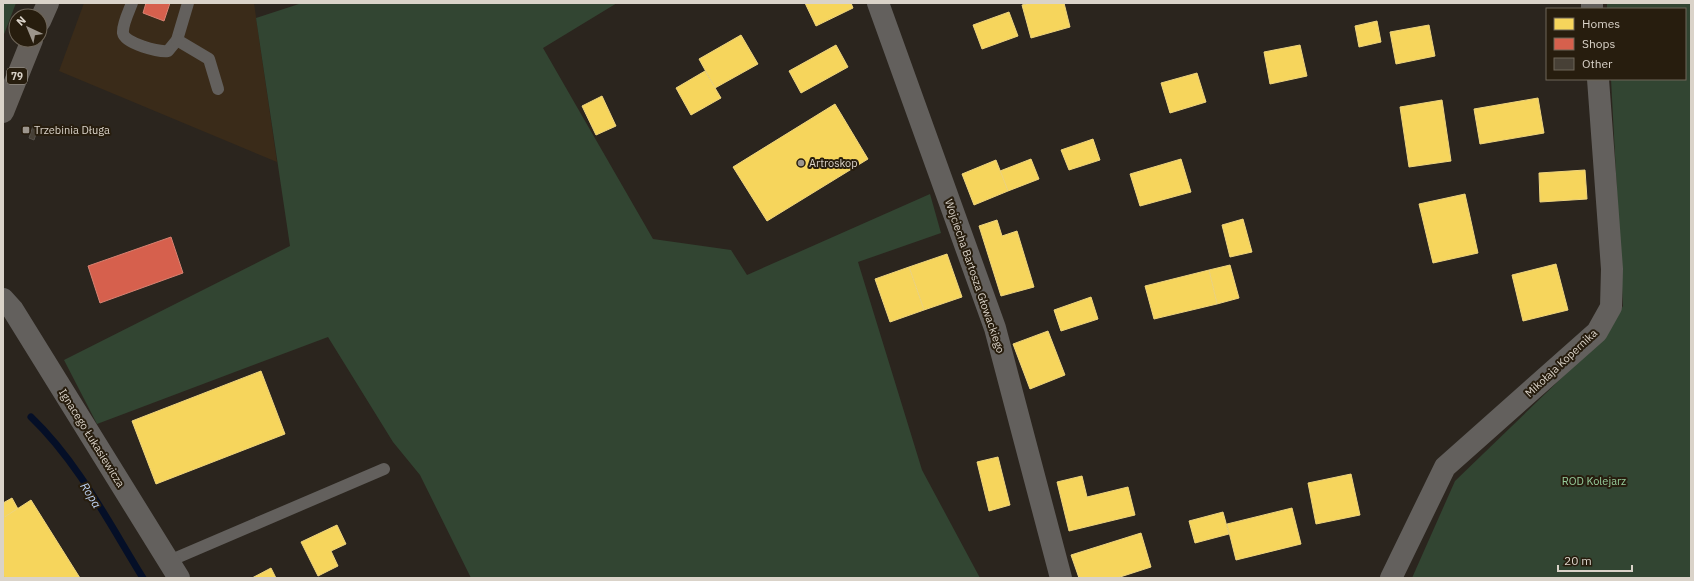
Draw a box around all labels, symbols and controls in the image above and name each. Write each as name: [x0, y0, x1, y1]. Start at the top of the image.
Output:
north arrow: [8, 8, 48, 48]
legend: [1546, 8, 1686, 80]
text: N: [13, 13, 29, 29]
text: Homes: [1582, 16, 1620, 31]
text: Shops: [1582, 36, 1615, 51]
text: Other: [1582, 56, 1613, 71]
road number: 79: [7, 68, 27, 84]
place label: Trzebinia Długa: [34, 123, 110, 137]
marker: Trzebinia Długa: [21, 125, 31, 135]
place label: Artroskop: [809, 156, 858, 170]
marker: Artroskop: [796, 158, 806, 168]
street label: Wojciecha Bartosza Głowackiego: [942, 197, 1008, 355]
street label: Mikołaja Kopernika: [1522, 326, 1600, 400]
street label: Ignacego Łukasiewicza: [56, 386, 128, 490]
park label: ROD Kolejarz: [1562, 474, 1626, 488]
water label: Ropa: [77, 479, 105, 511]
scale bar: [1558, 547, 1632, 573]
text: 20 m: [1564, 553, 1592, 568]

